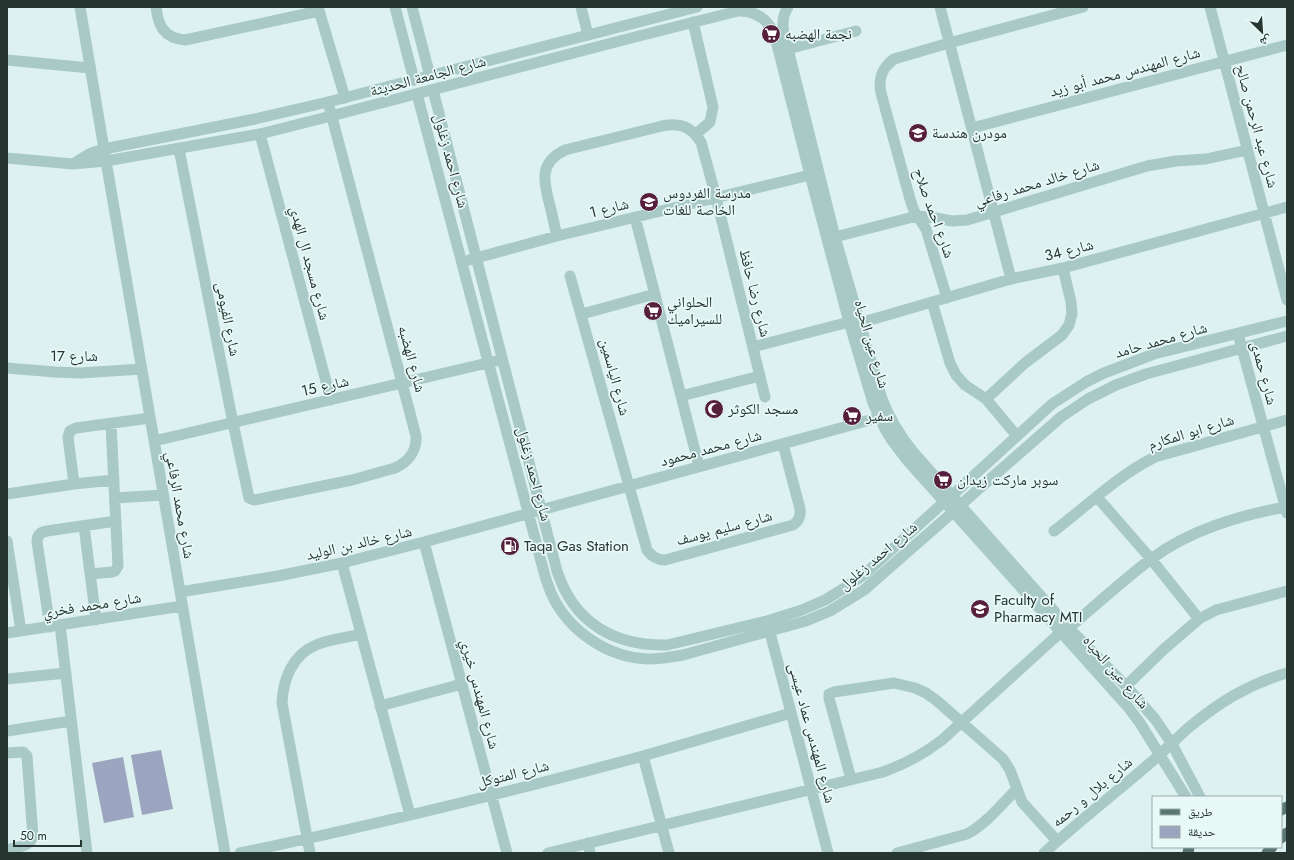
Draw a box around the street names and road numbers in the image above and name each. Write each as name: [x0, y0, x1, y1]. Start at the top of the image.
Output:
street label: شارع المهندس محمد أبو زيد: [1047, 41, 1203, 103]
street label: شارع الجامعة الحديثة: [368, 50, 488, 102]
street label: شارع عبد الرحمن صالح: [1230, 62, 1284, 190]
street label: شارع احمد زغلول: [428, 111, 474, 211]
street label: شارع خالد محمد رفاعي: [972, 154, 1103, 213]
street label: شارع احمد صلاح: [908, 165, 961, 261]
street label: شارع 1: [587, 192, 631, 223]
street label: شارع مسجد ال الهدي: [283, 204, 336, 323]
street label: شارع 34: [1042, 233, 1096, 267]
street label: شارع رضا حافظ: [733, 247, 777, 340]
street label: شارع الفيومى: [210, 280, 246, 358]
street label: شارع عين الحياه: [849, 297, 895, 391]
street label: شارع محمد حامد: [1112, 316, 1210, 364]
street label: شارع الهضبه: [393, 323, 431, 395]
street label: شارع الياسمين: [594, 336, 636, 418]
street label: شارع حمدى: [1245, 339, 1283, 407]
street label: شارع 17: [50, 345, 98, 367]
street label: شارع 15: [299, 370, 351, 402]
street label: شارع ابو المكارم: [1145, 408, 1237, 456]
street label: شارع احمد زغلول: [511, 424, 557, 524]
street label: شارع محمد محمود: [658, 424, 764, 472]
street label: شارع محمد الرفاعي: [159, 450, 200, 561]
street label: شارع سليم يوسف: [673, 505, 775, 551]
street label: شارع احمد زغلول: [834, 516, 922, 596]
street label: شارع خالد بن الوليد: [304, 520, 414, 566]
street label: شارع محمد فخري: [41, 586, 143, 624]
street label: شارع عين الحياه: [1078, 630, 1154, 714]
street label: شارع المهندس خيري: [454, 637, 505, 752]
street label: شارع المهندس عماد عيسى: [783, 660, 841, 806]
street label: شارع بلال و رحمه: [1047, 752, 1137, 832]
street label: شارع المتوكل: [475, 754, 551, 794]

